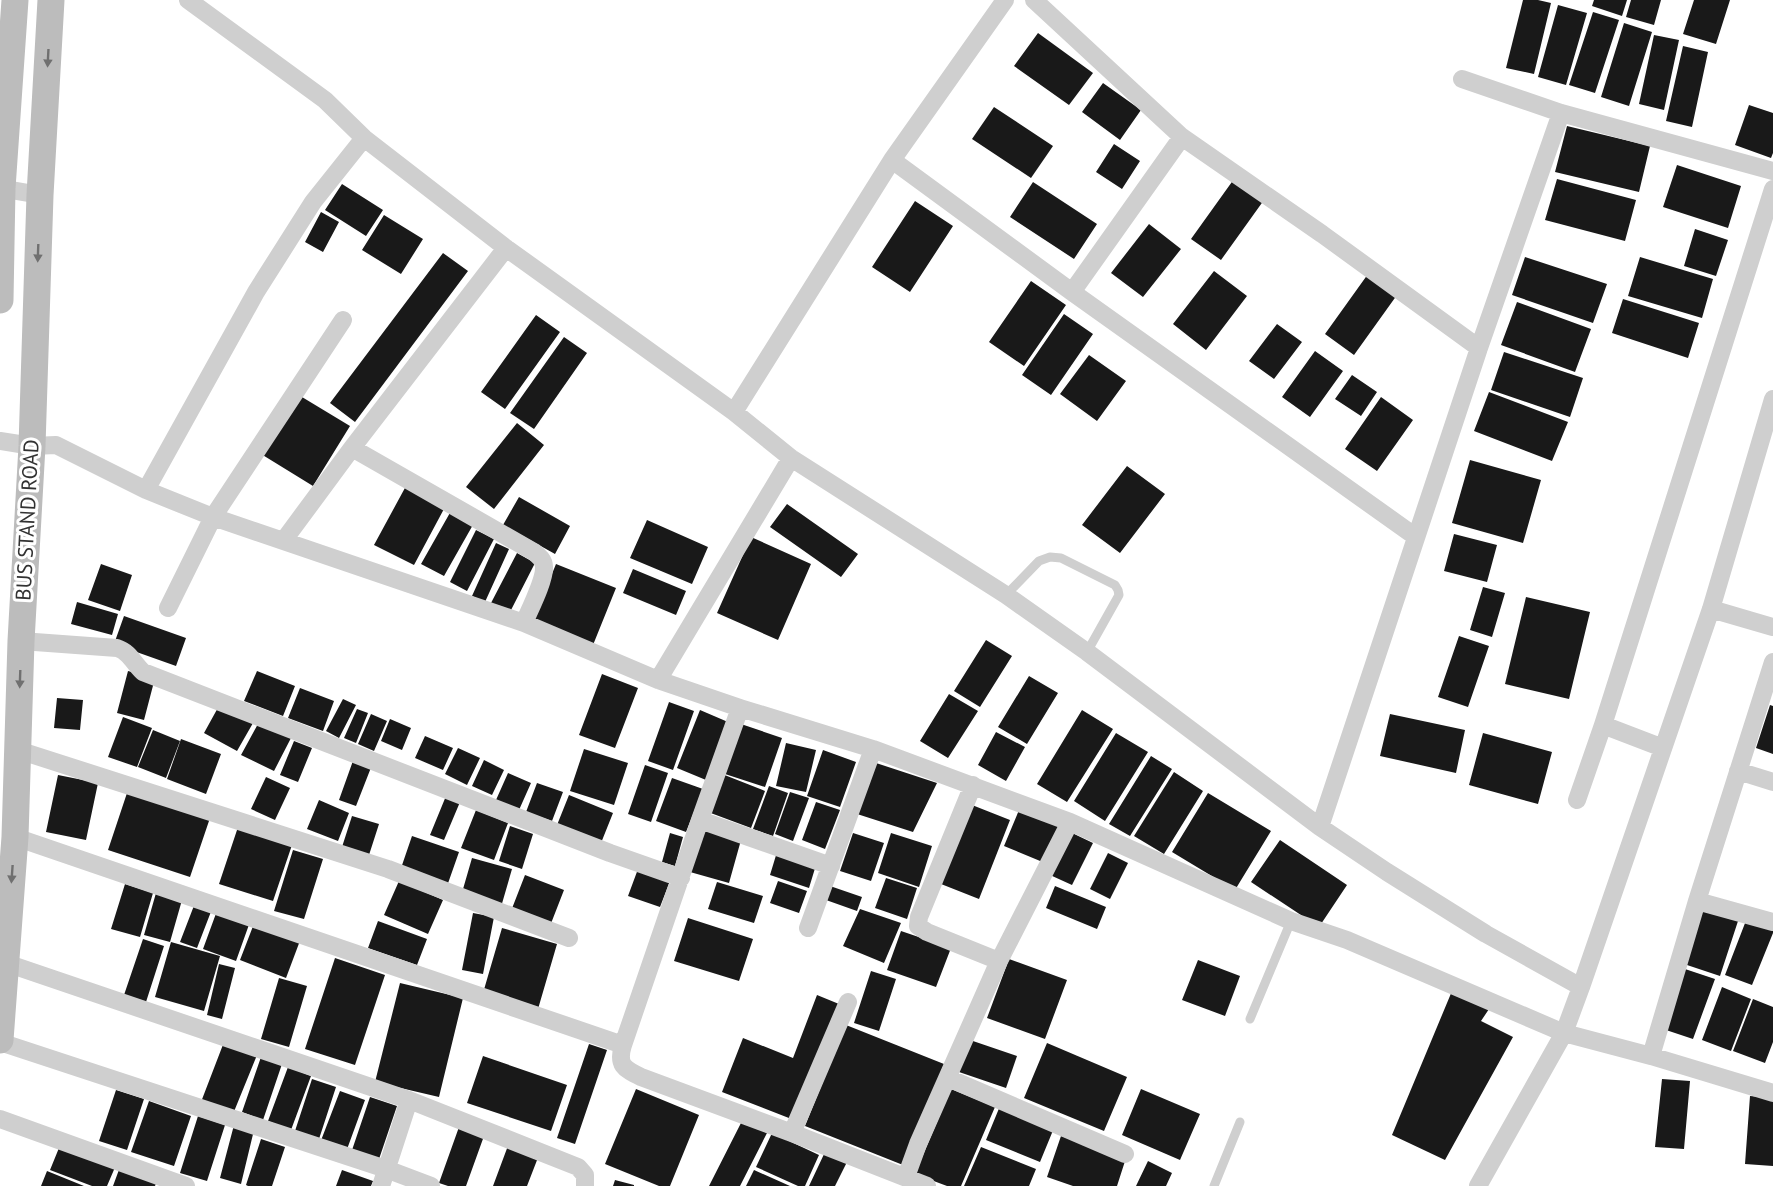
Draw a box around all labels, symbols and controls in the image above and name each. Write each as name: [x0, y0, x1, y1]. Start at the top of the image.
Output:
one-way arrow: [43, 49, 52, 68]
one-way arrow: [34, 244, 43, 263]
street label: BUS STAND ROAD: [9, 439, 45, 601]
one-way arrow: [15, 669, 25, 688]
one-way arrow: [8, 864, 17, 883]

